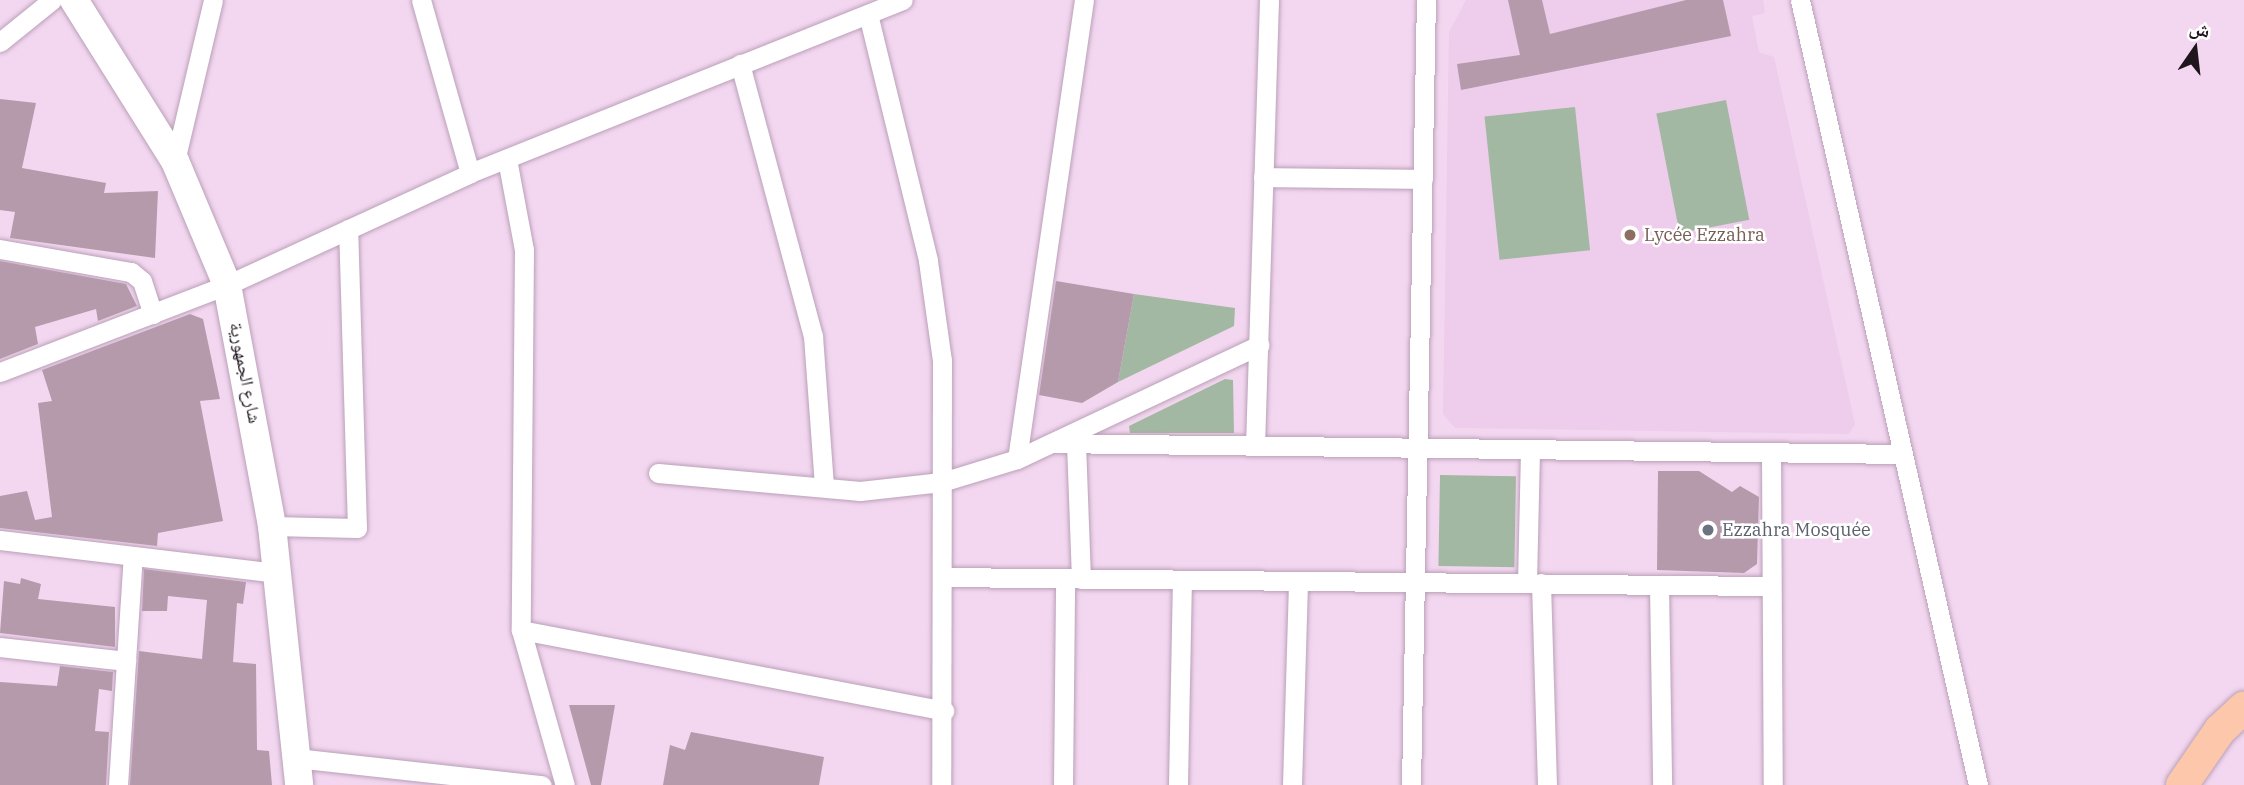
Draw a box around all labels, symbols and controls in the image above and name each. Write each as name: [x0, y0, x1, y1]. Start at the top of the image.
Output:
north arrow: [2160, 14, 2230, 84]
text: ش: [2187, 15, 2213, 43]
place label: Lycée Ezzahra: [1644, 224, 1765, 246]
marker: Lycée Ezzahra: [1622, 227, 1638, 243]
street label: شارع الجمهورية: [225, 321, 265, 425]
place label: Ezzahra Mosquée: [1722, 519, 1871, 541]
marker: Ezzahra Mosquée: [1700, 522, 1716, 538]

